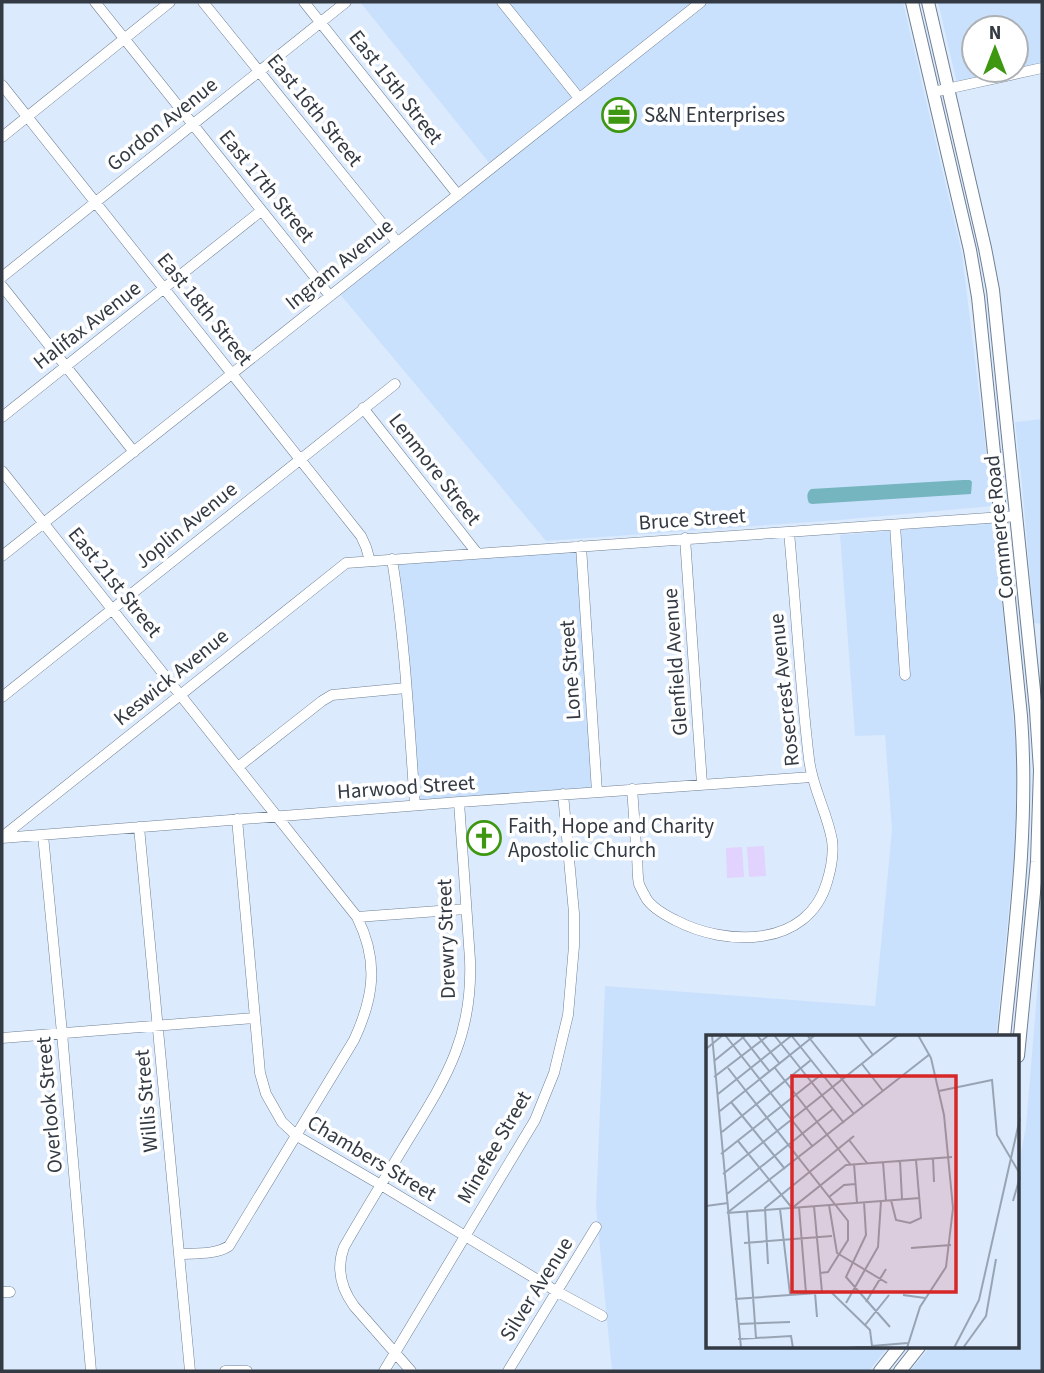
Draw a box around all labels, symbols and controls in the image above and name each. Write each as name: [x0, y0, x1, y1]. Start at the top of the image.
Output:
north arrow: [960, 14, 1030, 84]
text: N: [989, 20, 1001, 47]
street label: East 15th Street: [342, 24, 450, 150]
street label: East 16th Street: [260, 47, 370, 173]
street label: Gordon Avenue: [100, 70, 224, 178]
office icon: S&N Enterprises: [600, 96, 638, 134]
place label: S&N Enterprises: [644, 100, 785, 130]
street label: East 17th Street: [212, 123, 322, 249]
street label: Ingram Avenue: [279, 211, 399, 317]
street label: East 18th Street: [150, 246, 260, 372]
street label: Halifax Avenue: [27, 273, 147, 377]
street label: Lenmore Street: [382, 407, 488, 531]
street label: Commerce Road: [977, 454, 1021, 600]
street label: Joplin Avenue: [128, 474, 244, 576]
street label: Bruce Street: [637, 500, 747, 538]
street label: East 21st Street: [61, 520, 169, 644]
street label: Glenfield Avenue: [655, 587, 695, 737]
street label: Rosecrest Avenue: [761, 612, 807, 768]
street label: Lone Street: [552, 619, 588, 721]
street label: Keswick Avenue: [107, 621, 235, 733]
street label: Harwood Street: [336, 767, 476, 807]
place label: Faith, Hope and Charity Apostolic Church: [508, 811, 714, 865]
church icon: Faith, Hope and Charity Apostolic Church: [465, 819, 503, 857]
street label: Drewry Street: [429, 878, 463, 1000]
inset map: [706, 1035, 1020, 1348]
street label: Overlook Street: [28, 1036, 70, 1174]
street label: Willis Street: [127, 1048, 165, 1154]
street label: Minefee Street: [450, 1085, 538, 1209]
street label: Chambers Street: [302, 1107, 442, 1209]
street label: Silver Avenue: [492, 1231, 580, 1347]

